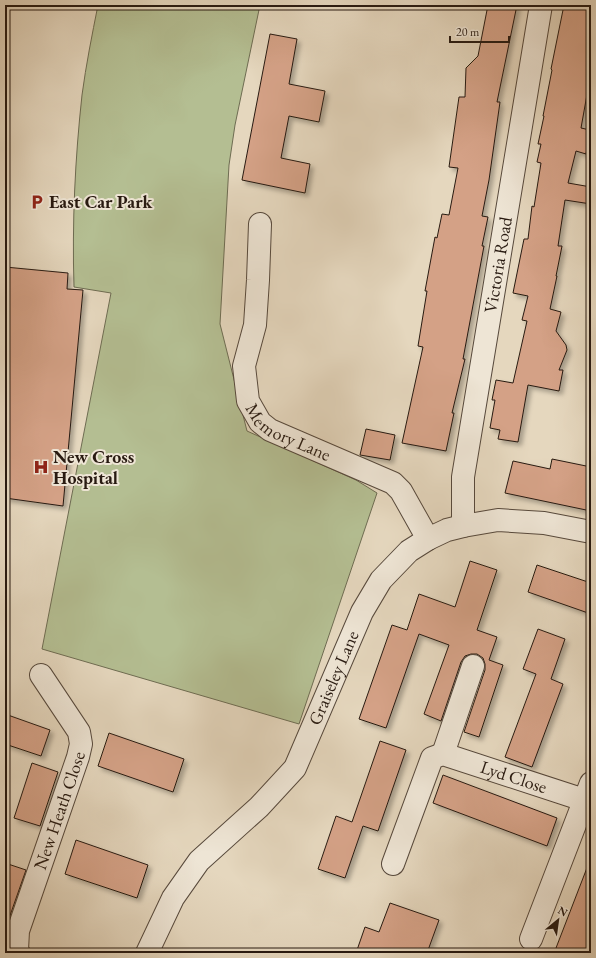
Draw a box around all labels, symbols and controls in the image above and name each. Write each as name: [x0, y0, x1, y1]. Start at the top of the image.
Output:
scale bar: [450, 18, 509, 44]
text: 20 m: [456, 24, 480, 40]
place label: East Car Park: [49, 190, 154, 213]
parking icon: East Car Park: [28, 193, 46, 211]
street label: Victoria Road: [478, 214, 517, 315]
street label: Memory Lane: [241, 399, 334, 466]
place label: New Cross Hospital: [53, 445, 134, 489]
hospital icon: New Cross Hospital: [32, 458, 50, 476]
street label: Graiseley Lane: [303, 627, 364, 728]
street label: New Heath Close: [28, 749, 90, 873]
street label: Lyd Close: [478, 755, 550, 798]
north arrow: [538, 900, 578, 940]
text: N: [556, 903, 570, 920]

